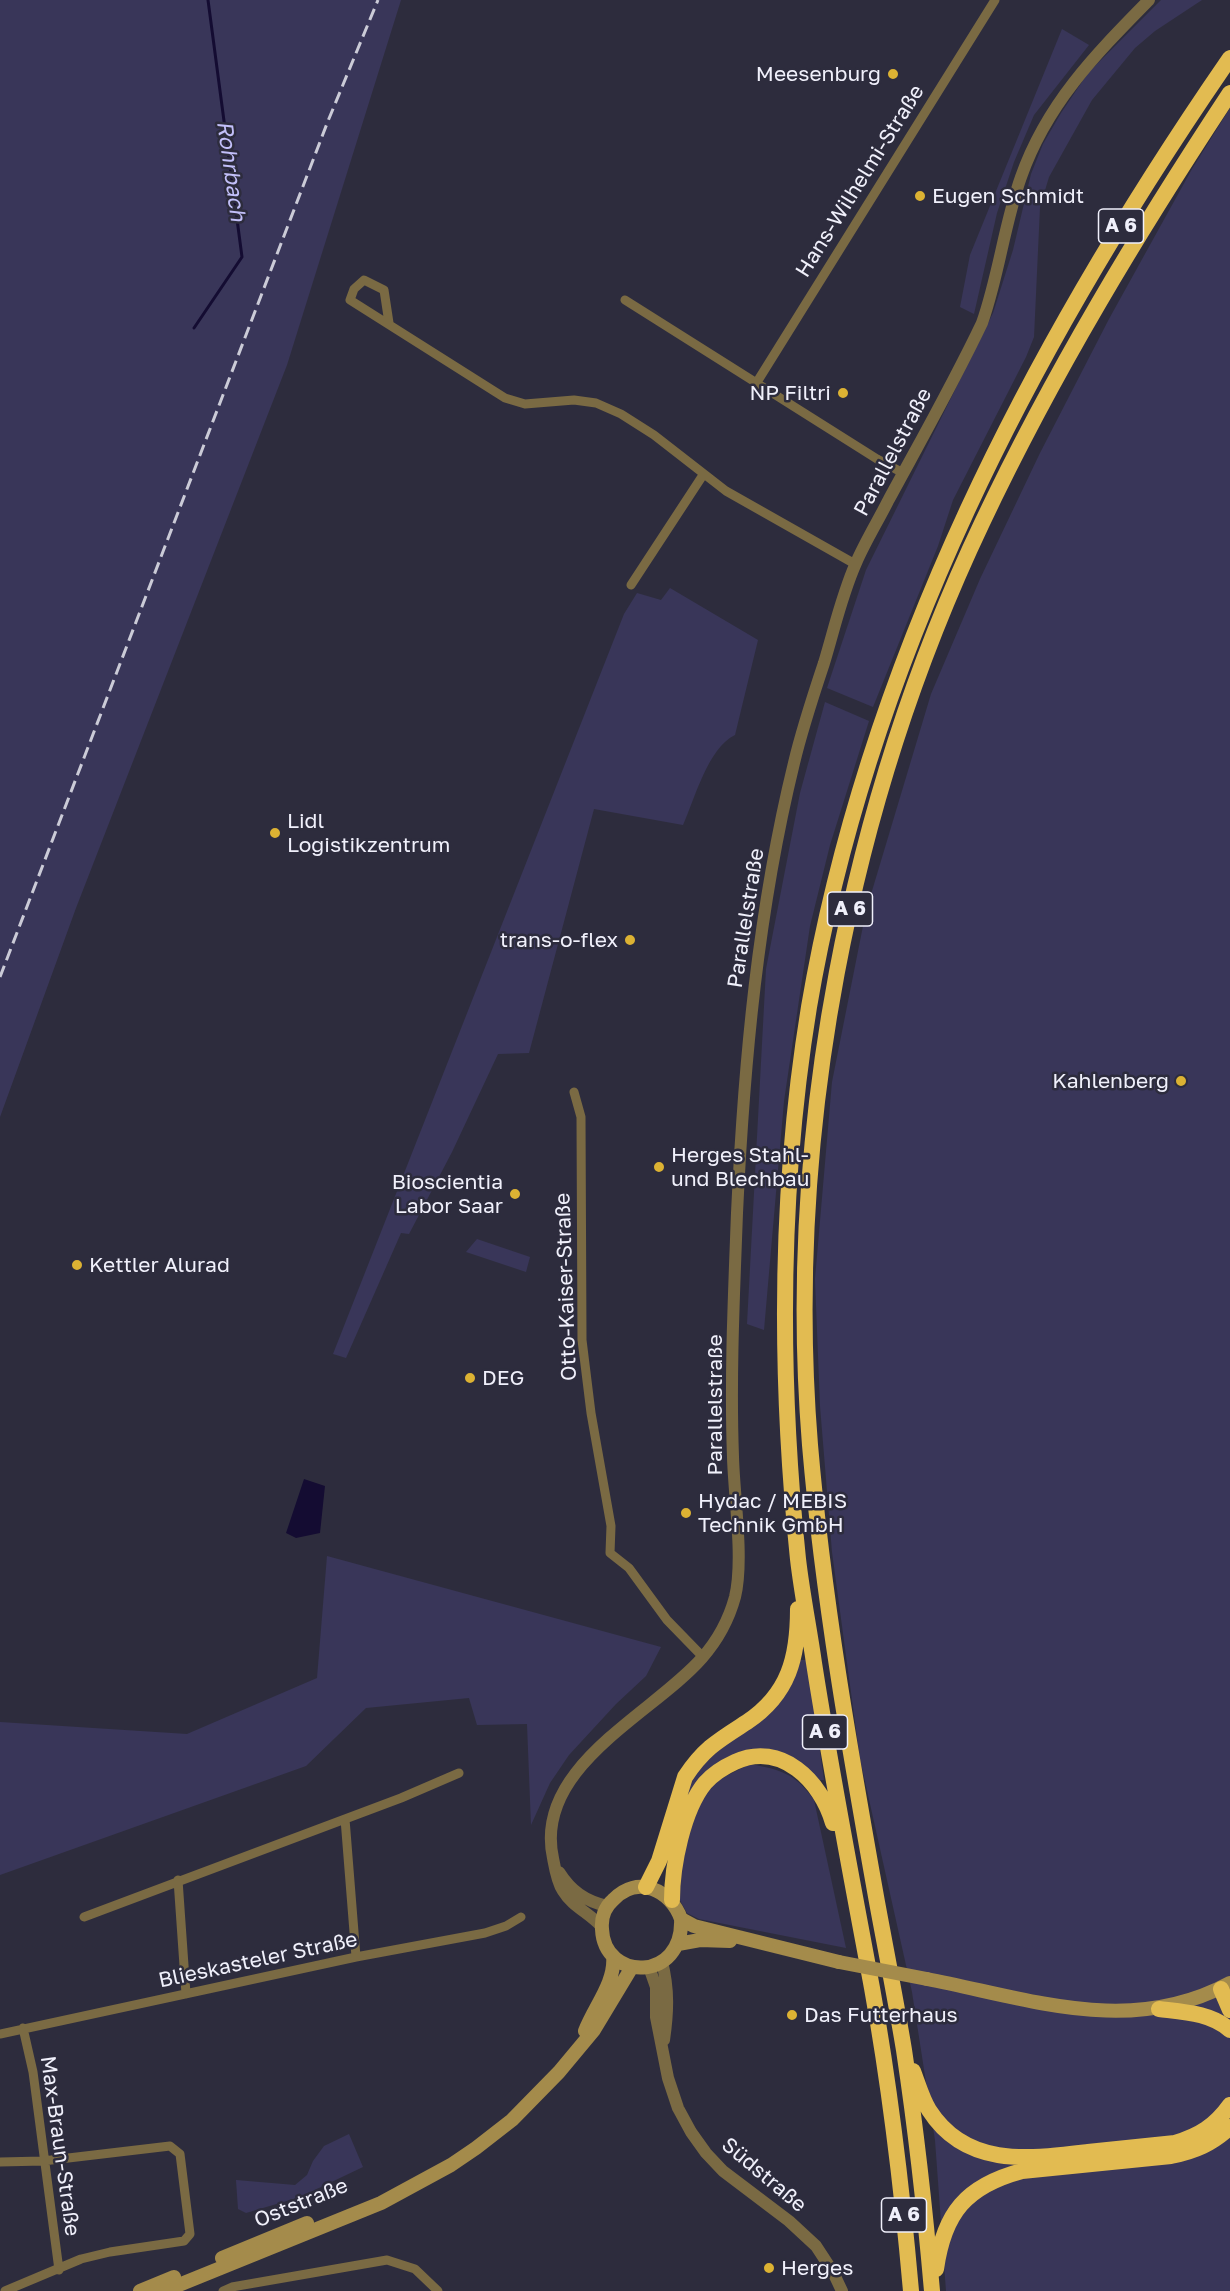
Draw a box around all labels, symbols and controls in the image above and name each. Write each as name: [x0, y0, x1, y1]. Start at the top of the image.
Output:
place label: Meesenburg: [756, 61, 881, 87]
marker: Meesenburg: [886, 67, 900, 81]
street label: Hans-Wilhelmi-Straße: [790, 80, 930, 282]
water label: Rohrbach: [211, 119, 251, 223]
place label: Eugen Schmidt: [932, 183, 1084, 209]
marker: Eugen Schmidt: [913, 189, 927, 203]
road number: A 6: [1098, 209, 1144, 243]
place label: NP Filtri: [749, 380, 831, 406]
street label: Parallelstraße: [849, 384, 937, 520]
marker: NP Filtri: [836, 386, 850, 400]
place label: Lidl Logistikzentrum: [287, 808, 450, 858]
marker: Lidl Logistikzentrum: [268, 826, 282, 840]
street label: Parallelstraße: [723, 846, 769, 990]
road number: A 6: [828, 892, 872, 926]
place label: trans-o-flex: [500, 927, 618, 953]
marker: trans-o-flex: [623, 933, 637, 947]
place label: Kahlenberg: [1052, 1068, 1169, 1094]
marker: Kahlenberg: [1174, 1074, 1188, 1088]
place label: Herges Stahl- und Blechbau: [671, 1142, 809, 1192]
marker: Herges Stahl- und Blechbau: [652, 1160, 666, 1174]
place label: Bioscientia Labor Saar: [392, 1169, 503, 1219]
marker: Bioscientia Labor Saar: [508, 1187, 522, 1201]
street label: Otto-Kaiser-Straße: [550, 1192, 582, 1382]
place label: Kettler Alurad: [89, 1252, 230, 1278]
marker: Kettler Alurad: [70, 1258, 84, 1272]
street label: Parallelstraße: [702, 1334, 728, 1476]
place label: DEG: [482, 1365, 524, 1391]
marker: DEG: [463, 1371, 477, 1385]
place label: Hydac / MEBIS Technik GmbH: [698, 1488, 847, 1538]
marker: Hydac / MEBIS Technik GmbH: [679, 1506, 693, 1520]
road number: A 6: [802, 1715, 848, 1749]
street label: Blieskasteler Straße: [156, 1927, 360, 1993]
place label: Das Futterhaus: [804, 2002, 958, 2028]
marker: Das Futterhaus: [785, 2008, 799, 2022]
street label: Max-Braun-Straße: [35, 2054, 85, 2238]
street label: Südstraße: [717, 2132, 811, 2218]
street label: Oststraße: [250, 2173, 352, 2233]
road number: A 6: [882, 2198, 926, 2232]
place label: Herges: [781, 2255, 853, 2281]
marker: Herges: [762, 2261, 776, 2275]

